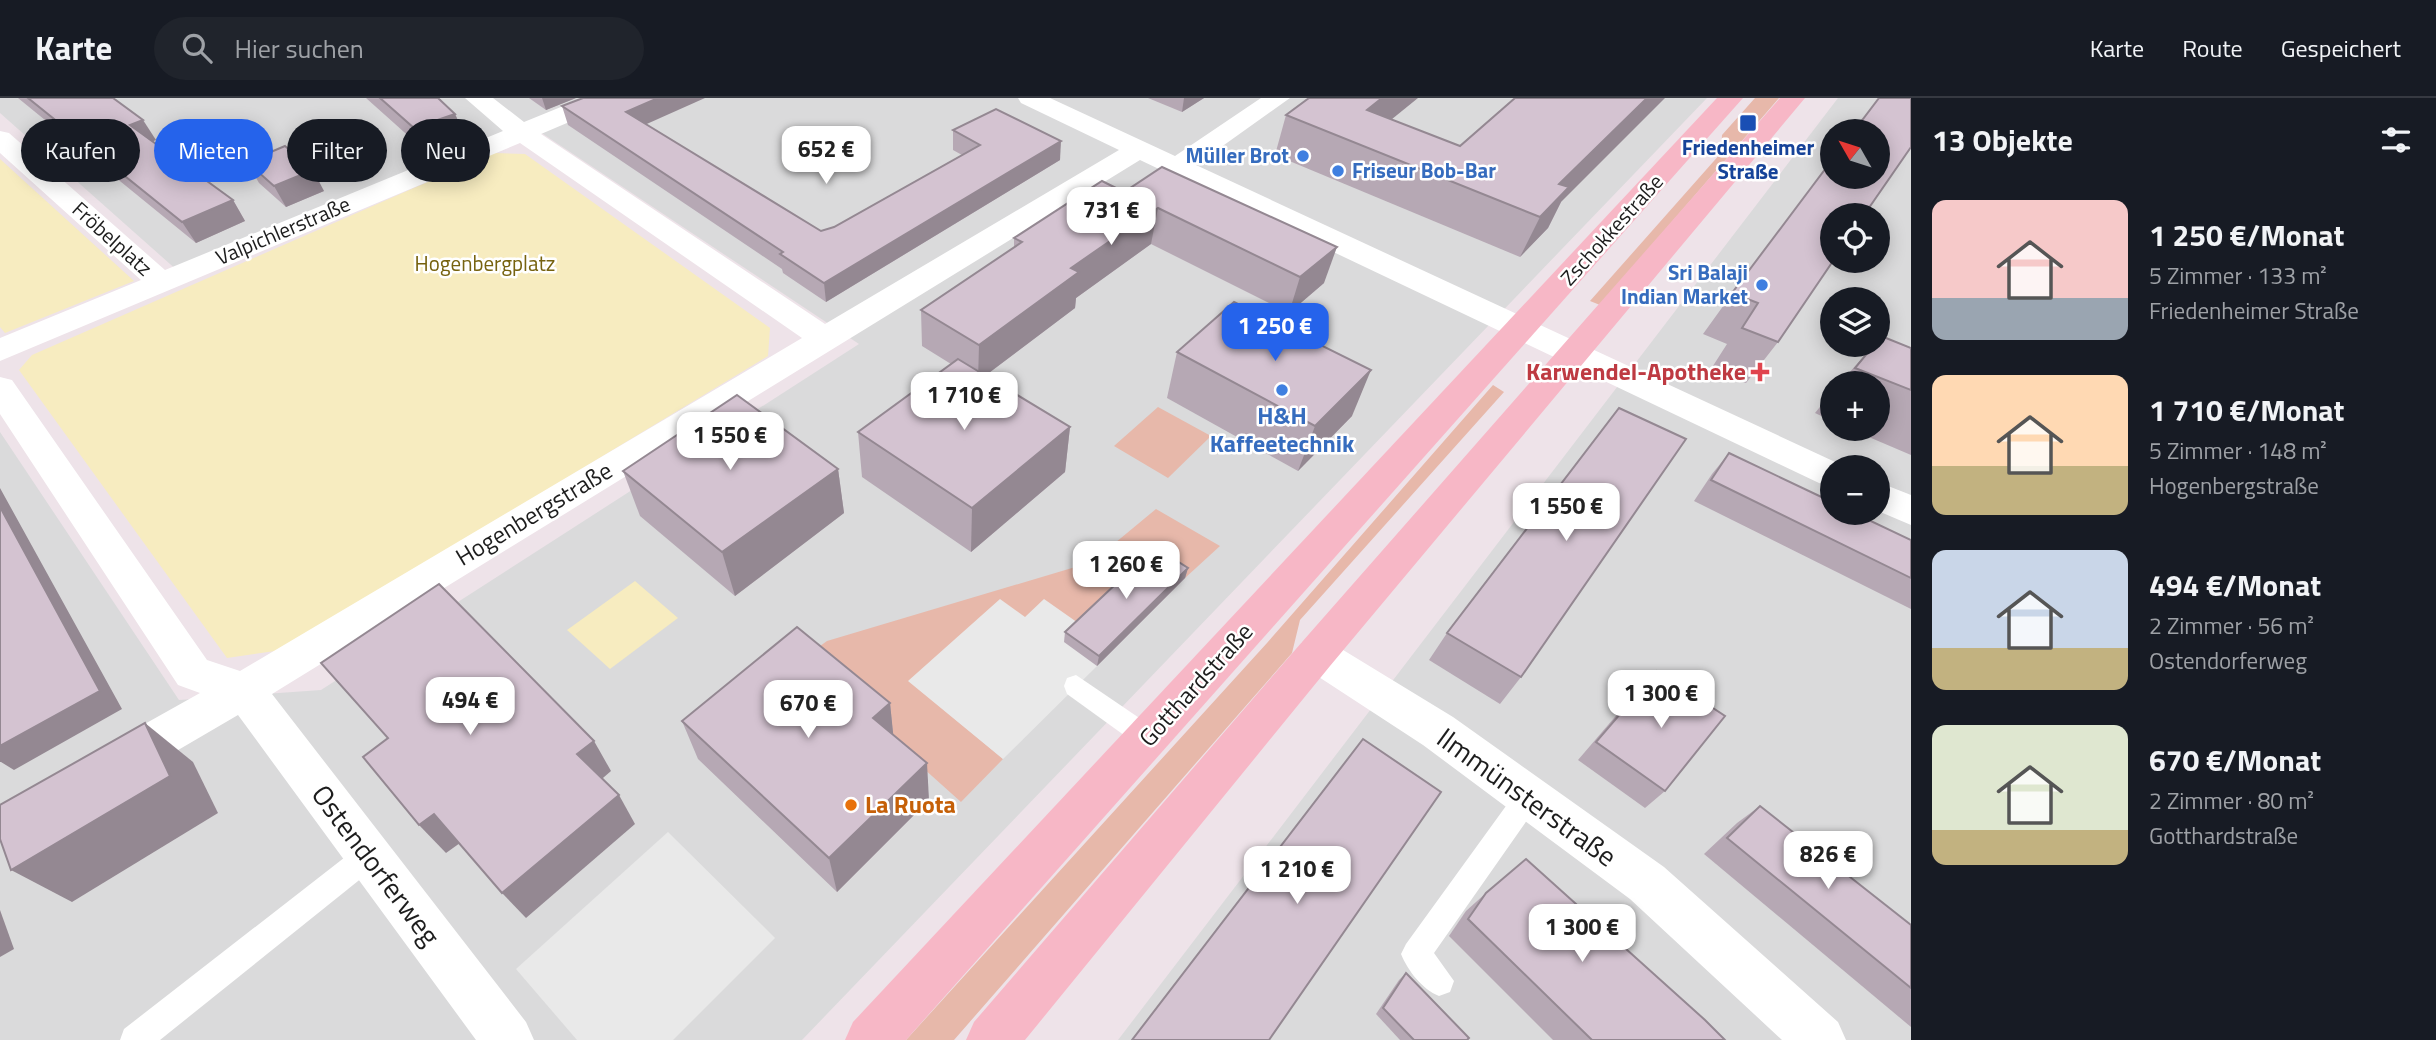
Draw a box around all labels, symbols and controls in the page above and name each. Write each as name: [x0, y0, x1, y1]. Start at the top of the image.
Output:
search box: [154, 17, 644, 80]
text: Karte: [35, 23, 112, 73]
icon: search: [178, 29, 216, 67]
text: Hier suchen: [234, 29, 364, 68]
text: Karte: [2090, 30, 2144, 66]
text: Route: [2182, 30, 2243, 66]
text: Gespeichert: [2281, 30, 2401, 66]
marker: Friedenheimer Straße: [1738, 113, 1758, 133]
text: 13 Objekte: [1932, 117, 2073, 163]
chip: Kaufen: [21, 119, 140, 182]
chip: Mieten: [154, 119, 273, 182]
chip: Filter: [287, 119, 387, 182]
chip: Neu: [401, 119, 490, 182]
north arrow: [1820, 119, 1890, 189]
map controls: [1820, 119, 1890, 525]
icon: filters: [2377, 121, 2415, 159]
pin: 652 €: [777, 126, 875, 186]
text: 652 €: [798, 131, 854, 166]
place label: Friedenheimer Straße: [1682, 131, 1814, 187]
place label: Müller Brot: [1185, 139, 1289, 171]
marker: Müller Brot: [1295, 148, 1311, 164]
place label: Friseur Bob-Bar: [1352, 154, 1496, 186]
marker: Friseur Bob-Bar: [1330, 163, 1346, 179]
street label: Zschokkestraße: [1552, 166, 1670, 292]
street label: Valpichlerstraße: [210, 187, 355, 273]
pin: 731 €: [1062, 188, 1160, 247]
text: 731 €: [1083, 192, 1139, 227]
street label: Fröbelplatz: [65, 193, 160, 283]
button: locate: [1820, 203, 1890, 273]
text: 1 250 €/Monat: [2149, 212, 2345, 258]
icon: home: [1988, 228, 2072, 312]
park label: Hogenbergplatz: [415, 247, 555, 279]
place label: Sri Balaji Indian Market: [1621, 256, 1748, 312]
text: 5 Zimmer · 133 m²: [2149, 258, 2327, 293]
marker: Sri Balaji Indian Market: [1754, 277, 1770, 293]
button: layers: [1820, 287, 1890, 357]
text: Friedenheimer Straße: [2149, 293, 2359, 328]
pin: 1 250 €: [1210, 303, 1340, 363]
text: 1 250 €: [1238, 308, 1312, 343]
place label: Karwendel-Apotheke: [1526, 353, 1746, 389]
marker: Karwendel-Apotheke: [1752, 364, 1768, 380]
button: +: [1820, 371, 1890, 441]
pin: 1 710 €: [899, 372, 1029, 432]
text: 1 710 €: [927, 377, 1001, 412]
marker: H&H Kaffeetechnik: [1274, 382, 1290, 398]
text: 1 710 €/Monat: [2149, 387, 2345, 433]
place label: H&H Kaffeetechnik: [1210, 397, 1355, 461]
icon: home: [1988, 403, 2072, 487]
pin: 1 550 €: [665, 412, 795, 472]
text: 1 550 €: [693, 417, 767, 452]
text: 5 Zimmer · 148 m²: [2149, 433, 2327, 468]
street label: Hogenbergstraße: [448, 452, 619, 574]
button: −: [1820, 455, 1890, 525]
text: Hogenbergstraße: [2149, 468, 2319, 503]
pin: 1 550 €: [1501, 484, 1631, 543]
text: 1 550 €: [1529, 488, 1603, 523]
pin: 1 260 €: [1061, 542, 1191, 601]
text: 1 260 €: [1089, 546, 1163, 581]
text: 494 €/Monat: [2149, 562, 2321, 608]
icon: home: [1988, 578, 2072, 662]
text: 2 Zimmer · 56 m²: [2149, 608, 2314, 643]
street label: Gotthardstraße: [1130, 614, 1261, 754]
text: Ostendorferweg: [2149, 643, 2307, 678]
pin: 1 300 €: [1596, 670, 1726, 730]
text: 1 300 €: [1624, 675, 1698, 710]
pin: 494 €: [421, 678, 519, 737]
pin: 670 €: [759, 680, 857, 740]
text: 494 €: [442, 682, 498, 717]
text: 670 €: [780, 685, 836, 720]
street label: Ilmmünsterstraße: [1428, 716, 1626, 877]
text: 670 €/Monat: [2149, 737, 2321, 783]
icon: home: [1988, 753, 2072, 837]
street label: Ostendorferweg: [301, 775, 451, 954]
text: 2 Zimmer · 80 m²: [2149, 783, 2314, 818]
place label: La Ruota: [865, 786, 956, 822]
marker: La Ruota: [843, 797, 859, 813]
text: Gotthardstraße: [2149, 818, 2298, 853]
pin: 826 €: [1779, 832, 1877, 891]
text: 826 €: [1800, 836, 1856, 871]
pin: 1 210 €: [1232, 846, 1362, 906]
text: 1 210 €: [1260, 851, 1334, 886]
pin: 1 300 €: [1517, 904, 1647, 964]
text: 1 300 €: [1545, 909, 1619, 944]

